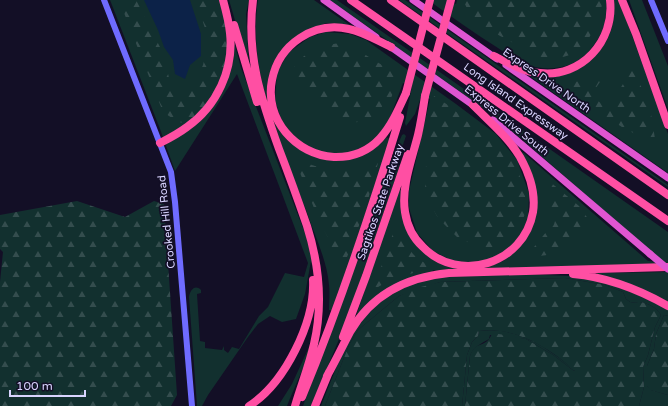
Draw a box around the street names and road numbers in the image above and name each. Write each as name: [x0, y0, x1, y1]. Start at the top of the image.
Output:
street label: Express Drive North: [500, 45, 593, 116]
street label: Long Island Expressway: [461, 60, 571, 143]
street label: Express Drive South: [462, 82, 551, 158]
street label: Sagtikos State Parkway: [355, 142, 406, 262]
street label: Crooked Hill Road: [155, 175, 178, 269]

